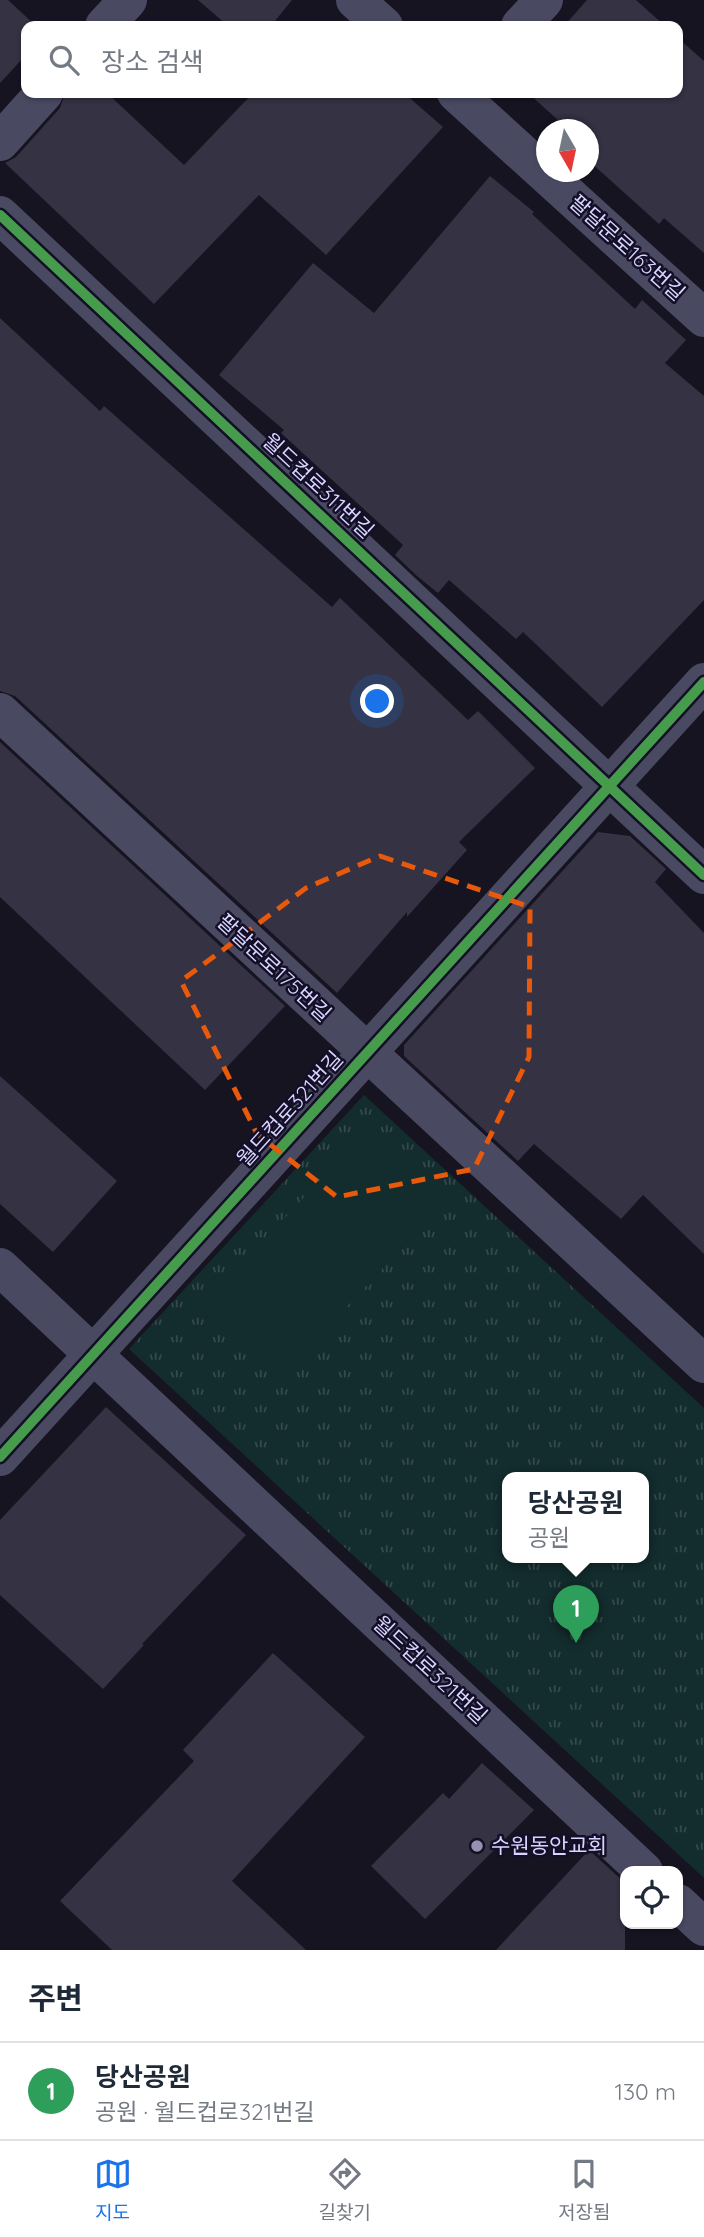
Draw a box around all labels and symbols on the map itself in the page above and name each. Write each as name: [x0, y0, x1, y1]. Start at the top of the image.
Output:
north arrow: [536, 119, 599, 182]
street label: 팔달문로163번길: [565, 189, 691, 306]
street label: 월드컵로311번길: [258, 427, 380, 543]
your location: [360, 684, 394, 718]
street label: 팔달문로175번길: [212, 908, 337, 1027]
street label: 월드컵로321번길: [231, 1045, 348, 1171]
pin: 1: [553, 1585, 599, 1643]
street label: 월드컵로321번길: [368, 1610, 493, 1729]
place label: 수원동안교회: [491, 1832, 607, 1858]
marker: 수원동안교회: [469, 1838, 485, 1854]

